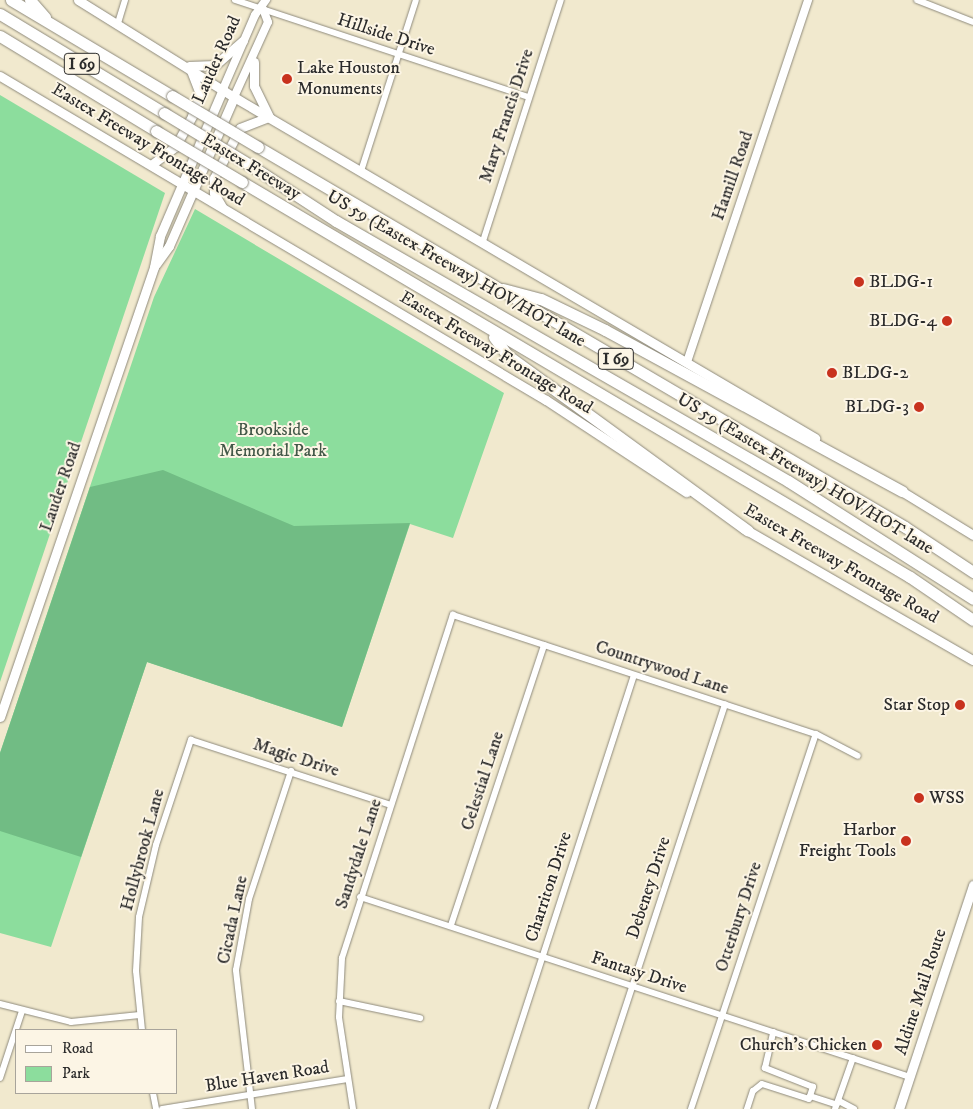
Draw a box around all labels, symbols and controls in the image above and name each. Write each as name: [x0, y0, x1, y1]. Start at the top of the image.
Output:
street label: Hillside Drive: [334, 9, 438, 61]
street label: Lauder Road: [188, 13, 246, 107]
street label: Mary Francis Drive: [475, 46, 539, 186]
road number: I 69: [63, 51, 101, 78]
place label: Lake Houston Monuments: [297, 58, 400, 100]
marker: Lake Houston Monuments: [281, 73, 293, 85]
street label: Eastex Freeway Frontage Road: [48, 79, 248, 211]
street label: Eastex Freeway: [198, 129, 304, 205]
street label: Hamill Road: [708, 129, 758, 223]
street label: US 59 (Eastex Freeway) HOV/HOT lane: [323, 186, 589, 352]
place label: BLDG-1: [869, 271, 933, 293]
marker: BLDG-1: [853, 276, 865, 288]
street label: Eastex Freeway Frontage Road: [396, 287, 596, 419]
place label: BLDG-4: [869, 310, 937, 332]
marker: BLDG-4: [941, 315, 953, 327]
road number: I 69: [597, 346, 635, 372]
place label: BLDG-2: [842, 362, 908, 384]
marker: BLDG-2: [826, 367, 838, 379]
street label: US 59 (Eastex Freeway) HOV/HOT lane: [673, 389, 937, 559]
place label: BLDG-3: [845, 396, 909, 418]
marker: BLDG-3: [913, 401, 925, 413]
park label: Brookside Memorial Park: [219, 420, 327, 462]
street label: Lauder Road: [36, 439, 86, 535]
street label: Eastex Freeway Frontage Road: [740, 499, 942, 629]
street label: Countrywood Lane: [593, 636, 731, 700]
place label: Star Stop: [884, 694, 950, 716]
marker: Star Stop: [954, 699, 966, 711]
street label: Celestial Lane: [457, 729, 509, 833]
street label: Magic Drive: [250, 734, 342, 782]
street label: Hollybrook Lane: [116, 787, 170, 913]
place label: WSS: [929, 787, 964, 809]
marker: WSS: [913, 792, 925, 804]
street label: Sandydale Lane: [331, 796, 387, 912]
place label: Harbor Freight Tools: [799, 820, 896, 862]
street label: Charriton Drive: [521, 829, 577, 945]
street label: Debeney Drive: [622, 834, 676, 942]
marker: Harbor Freight Tools: [900, 835, 912, 847]
street label: Otterbury Drive: [711, 859, 767, 975]
street label: Cicada Lane: [213, 874, 253, 966]
street label: Aldine Mail Route: [890, 926, 952, 1058]
street label: Fantasy Drive: [588, 947, 690, 999]
legend: [15, 1029, 178, 1094]
place label: Church's Chicken: [740, 1034, 867, 1056]
text: Road: [62, 1039, 93, 1058]
marker: Church's Chicken: [871, 1039, 883, 1051]
street label: Blue Haven Road: [203, 1057, 331, 1097]
text: Park: [62, 1064, 90, 1083]

